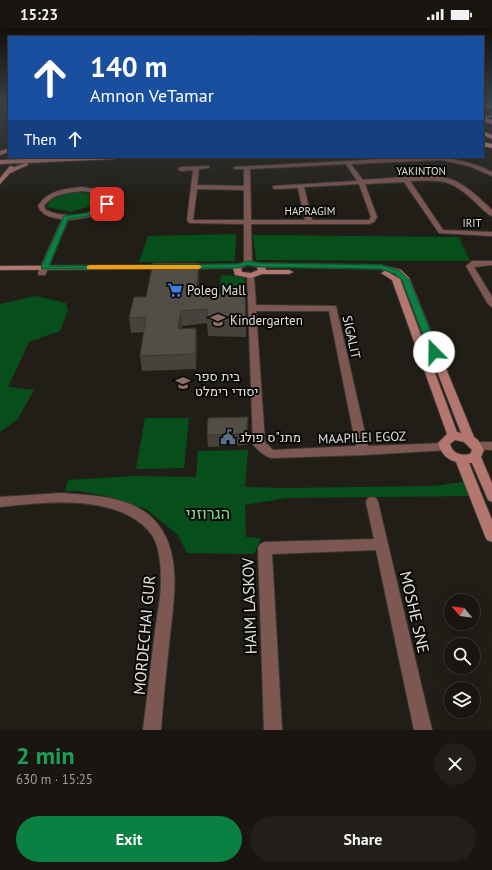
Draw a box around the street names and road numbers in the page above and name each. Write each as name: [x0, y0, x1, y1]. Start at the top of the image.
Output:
street label: YAKINTON: [396, 164, 446, 178]
street label: HAPRAGIM: [284, 204, 336, 218]
street label: IRIT: [462, 216, 482, 230]
street label: SIGALIT: [339, 314, 364, 360]
street label: MAAPILEI EGOZ: [318, 427, 406, 448]
street label: HAIM LASKOV: [237, 557, 261, 655]
street label: MOSHE SNE: [396, 569, 434, 655]
street label: MORDECHAI GUR: [129, 574, 159, 696]

